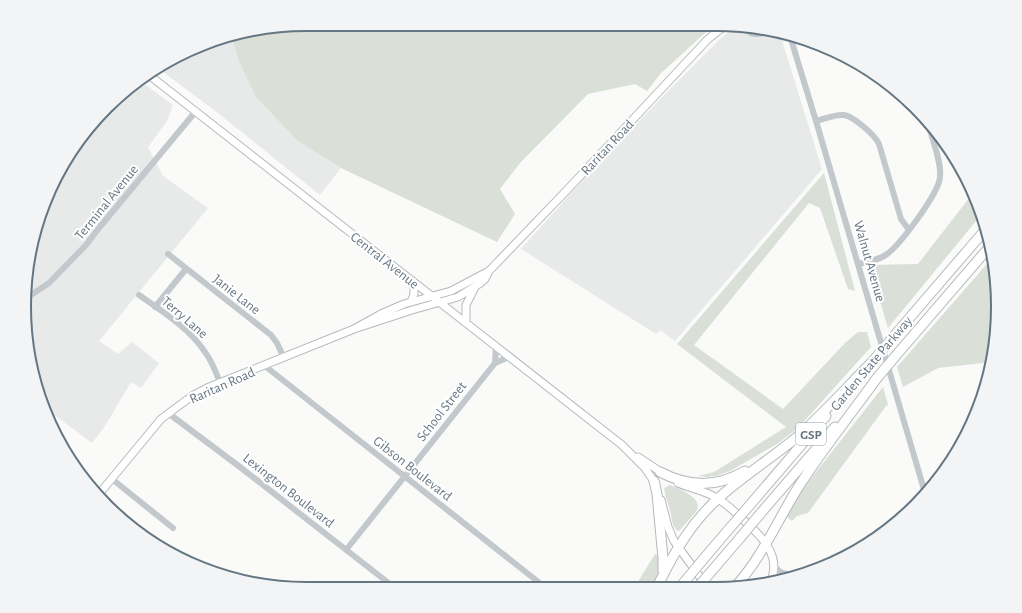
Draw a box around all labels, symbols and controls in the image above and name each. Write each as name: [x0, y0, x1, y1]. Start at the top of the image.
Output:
street label: Raritan Road: [579, 117, 637, 178]
street label: Terminal Avenue: [72, 163, 141, 243]
street label: Walnut Avenue: [851, 219, 887, 303]
street label: Central Avenue: [348, 230, 421, 292]
street label: Janie Lane: [210, 272, 263, 317]
street label: Terry Lane: [159, 294, 210, 341]
street label: Garden State Parkway: [828, 314, 915, 414]
street label: Raritan Road: [188, 365, 257, 407]
street label: School Street: [414, 379, 470, 444]
road number: GSP: [796, 423, 826, 445]
street label: Gibson Boulevard: [370, 434, 454, 504]
street label: Lexington Boulevard: [240, 451, 337, 531]

